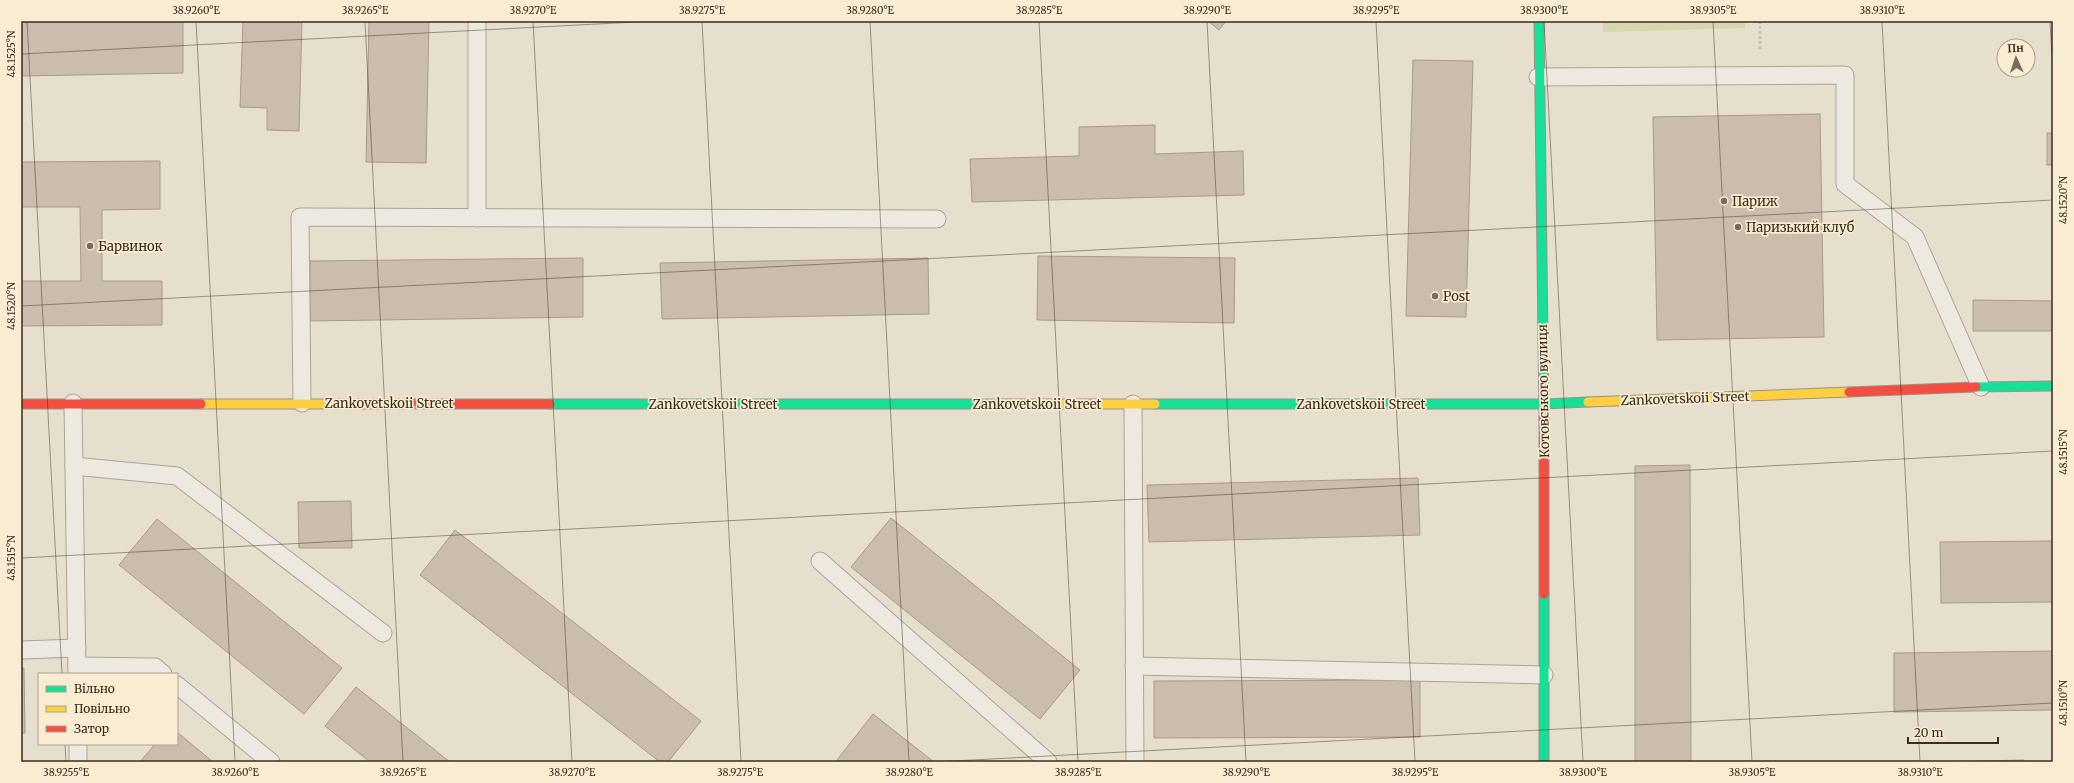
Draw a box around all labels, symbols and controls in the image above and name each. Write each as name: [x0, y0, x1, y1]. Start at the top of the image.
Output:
text: 38.9260°E: [172, 4, 220, 17]
text: 38.9265°E: [342, 4, 389, 17]
text: 38.9270°E: [510, 4, 557, 17]
text: 38.9275°E: [679, 4, 726, 17]
text: 38.9280°E: [846, 4, 894, 17]
text: 38.9285°E: [1016, 4, 1063, 17]
text: 38.9290°E: [1183, 4, 1231, 17]
text: 38.9295°E: [1353, 4, 1400, 17]
text: 38.9300°E: [1520, 4, 1569, 17]
text: 38.9305°E: [1690, 4, 1737, 17]
text: 38.9310°E: [1859, 4, 1905, 17]
text: 48.1525°N: [5, 30, 18, 78]
north arrow: [1996, 38, 2036, 78]
text: Пн: [2007, 41, 2024, 55]
text: 48.1520°N: [2057, 176, 2070, 224]
place label: Париж: [1732, 193, 1778, 210]
marker: Париж: [1719, 196, 1729, 206]
place label: Паризький клуб: [1746, 219, 1855, 236]
marker: Паризький клуб: [1733, 222, 1743, 232]
place label: Барвинок: [98, 238, 164, 255]
marker: Барвинок: [85, 241, 95, 251]
text: 48.1520°N: [5, 282, 18, 330]
place label: Post: [1443, 288, 1470, 305]
marker: Post: [1430, 291, 1440, 301]
street label: Котовського вулиця: [1534, 324, 1553, 458]
street label: Zankovetskoii Street: [1620, 388, 1750, 409]
street label: Zankovetskoii Street: [324, 395, 454, 412]
street label: Zankovetskoii Street: [648, 396, 778, 413]
street label: Zankovetskoii Street: [972, 396, 1102, 413]
street label: Zankovetskoii Street: [1296, 396, 1426, 413]
text: 48.1515°N: [2057, 429, 2070, 475]
text: 48.1515°N: [5, 535, 18, 581]
legend: [38, 673, 178, 745]
text: 48.1510°N: [2057, 680, 2070, 726]
text: Вільно: [74, 681, 115, 696]
text: Повільно: [74, 701, 130, 716]
scale bar: [1908, 719, 1998, 745]
text: Затор: [74, 721, 109, 736]
text: 20 m: [1914, 725, 1943, 740]
text: 38.9255°E: [43, 766, 90, 779]
text: 38.9260°E: [211, 766, 259, 779]
text: 38.9265°E: [380, 766, 427, 779]
text: 38.9270°E: [549, 766, 596, 779]
text: 38.9275°E: [717, 766, 764, 779]
text: 38.9280°E: [885, 766, 933, 779]
text: 38.9285°E: [1055, 766, 1102, 779]
text: 38.9290°E: [1222, 766, 1270, 779]
text: 38.9295°E: [1392, 766, 1439, 779]
text: 38.9300°E: [1559, 766, 1608, 779]
text: 38.9305°E: [1729, 766, 1776, 779]
text: 38.9310°E: [1897, 766, 1943, 779]

